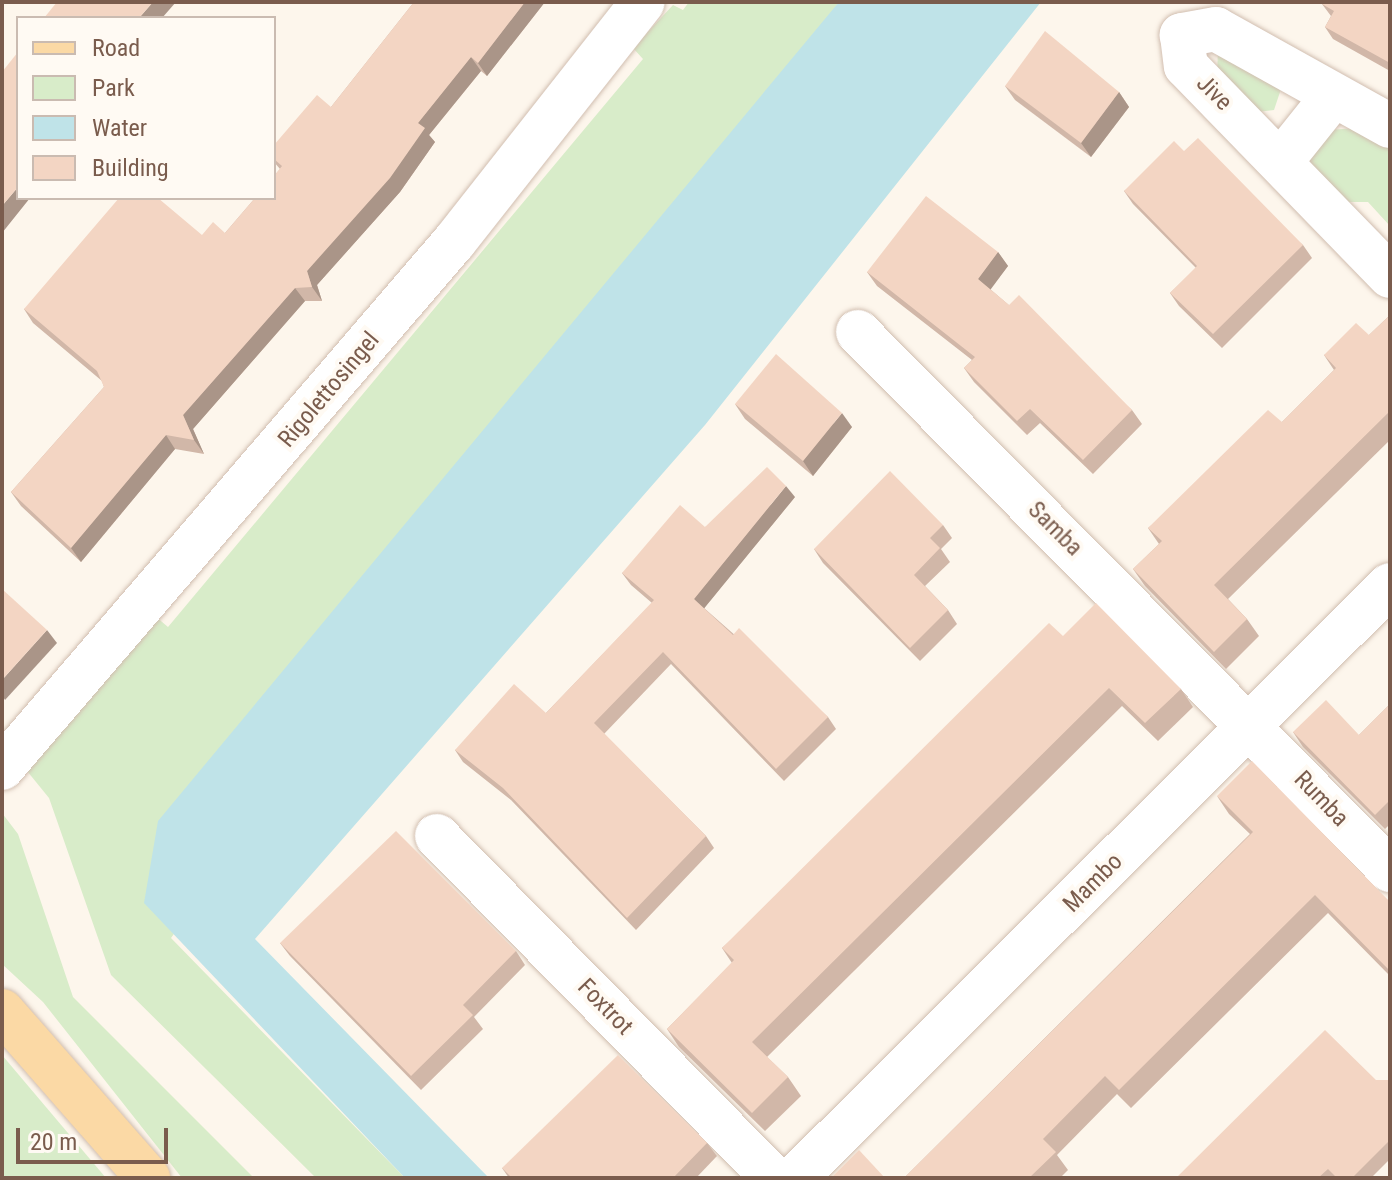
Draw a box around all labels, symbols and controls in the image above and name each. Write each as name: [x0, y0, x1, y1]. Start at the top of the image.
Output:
legend: [16, 16, 276, 200]
text: Road: [92, 34, 140, 62]
street label: Jive: [1190, 69, 1238, 117]
text: Park: [92, 74, 135, 102]
text: Water: [92, 114, 147, 142]
text: Building: [92, 154, 169, 182]
street label: Rigolettosingel: [272, 327, 386, 453]
street label: Samba: [1022, 496, 1088, 562]
street label: Rumba: [1288, 765, 1354, 833]
street label: Mambo: [1058, 848, 1128, 918]
street label: Foxtrot: [571, 973, 639, 1041]
scale bar: [20, 1112, 172, 1162]
text: 20 m: [30, 1128, 77, 1156]

